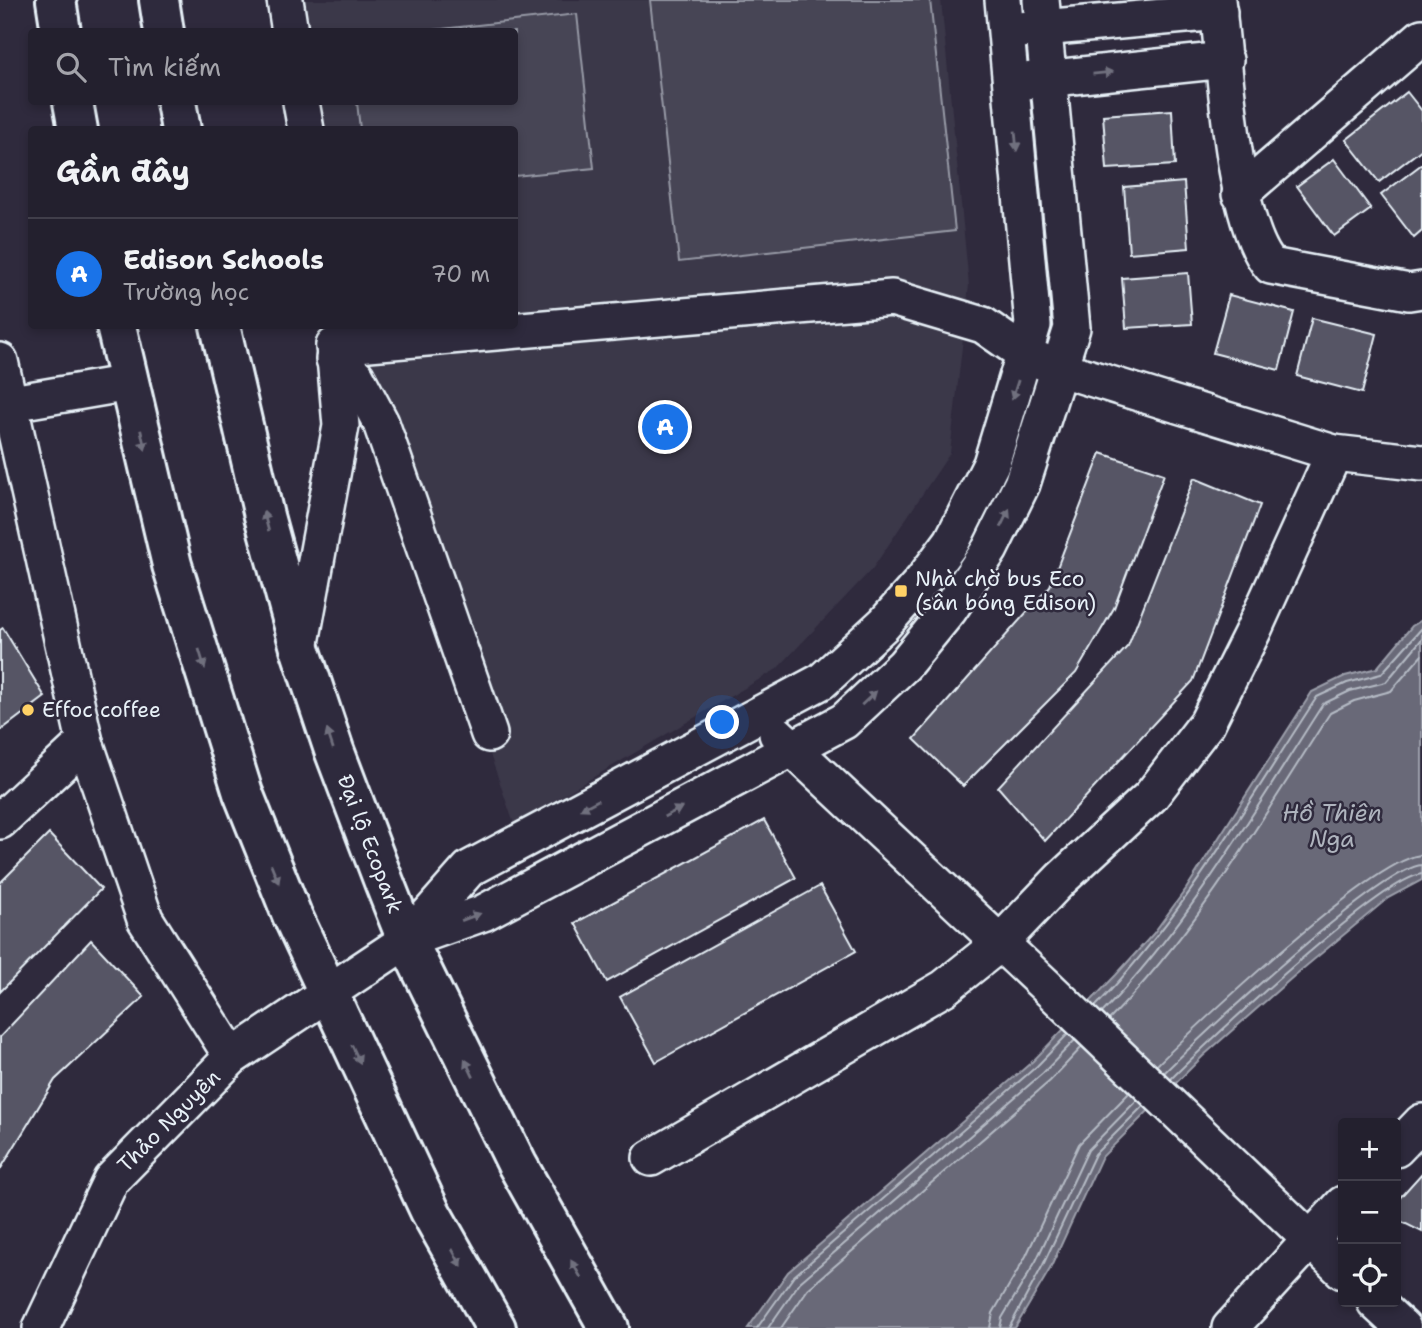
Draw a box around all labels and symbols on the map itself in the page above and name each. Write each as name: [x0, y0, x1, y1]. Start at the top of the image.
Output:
one-way arrow: [1092, 67, 1114, 78]
one-way arrow: [1011, 130, 1022, 152]
one-way arrow: [1009, 380, 1020, 401]
pin: A: [642, 401, 688, 453]
one-way arrow: [138, 429, 149, 451]
one-way arrow: [1000, 508, 1011, 528]
one-way arrow: [260, 510, 271, 532]
place label: Nhà chờ bus Eco (sân bóng Edison): [915, 565, 1096, 617]
marker: Nhà chờ bus Eco (sân bóng Edison): [893, 583, 909, 599]
one-way arrow: [197, 649, 207, 670]
one-way arrow: [860, 690, 878, 706]
place label: Effoc coffee: [42, 696, 161, 724]
marker: Effoc coffee: [20, 702, 36, 718]
your location: [705, 705, 739, 739]
one-way arrow: [324, 728, 335, 749]
street label: Đại lộ Ecopark: [331, 770, 409, 918]
water label: Hồ Thiên Nga: [1282, 798, 1382, 854]
one-way arrow: [579, 799, 599, 811]
one-way arrow: [663, 806, 683, 817]
one-way arrow: [270, 864, 281, 885]
one-way arrow: [461, 911, 482, 922]
one-way arrow: [351, 1044, 362, 1064]
one-way arrow: [464, 1058, 475, 1078]
street label: Thảo Nguyên: [111, 1063, 227, 1179]
one-way arrow: [451, 1249, 463, 1268]
one-way arrow: [570, 1259, 582, 1278]

